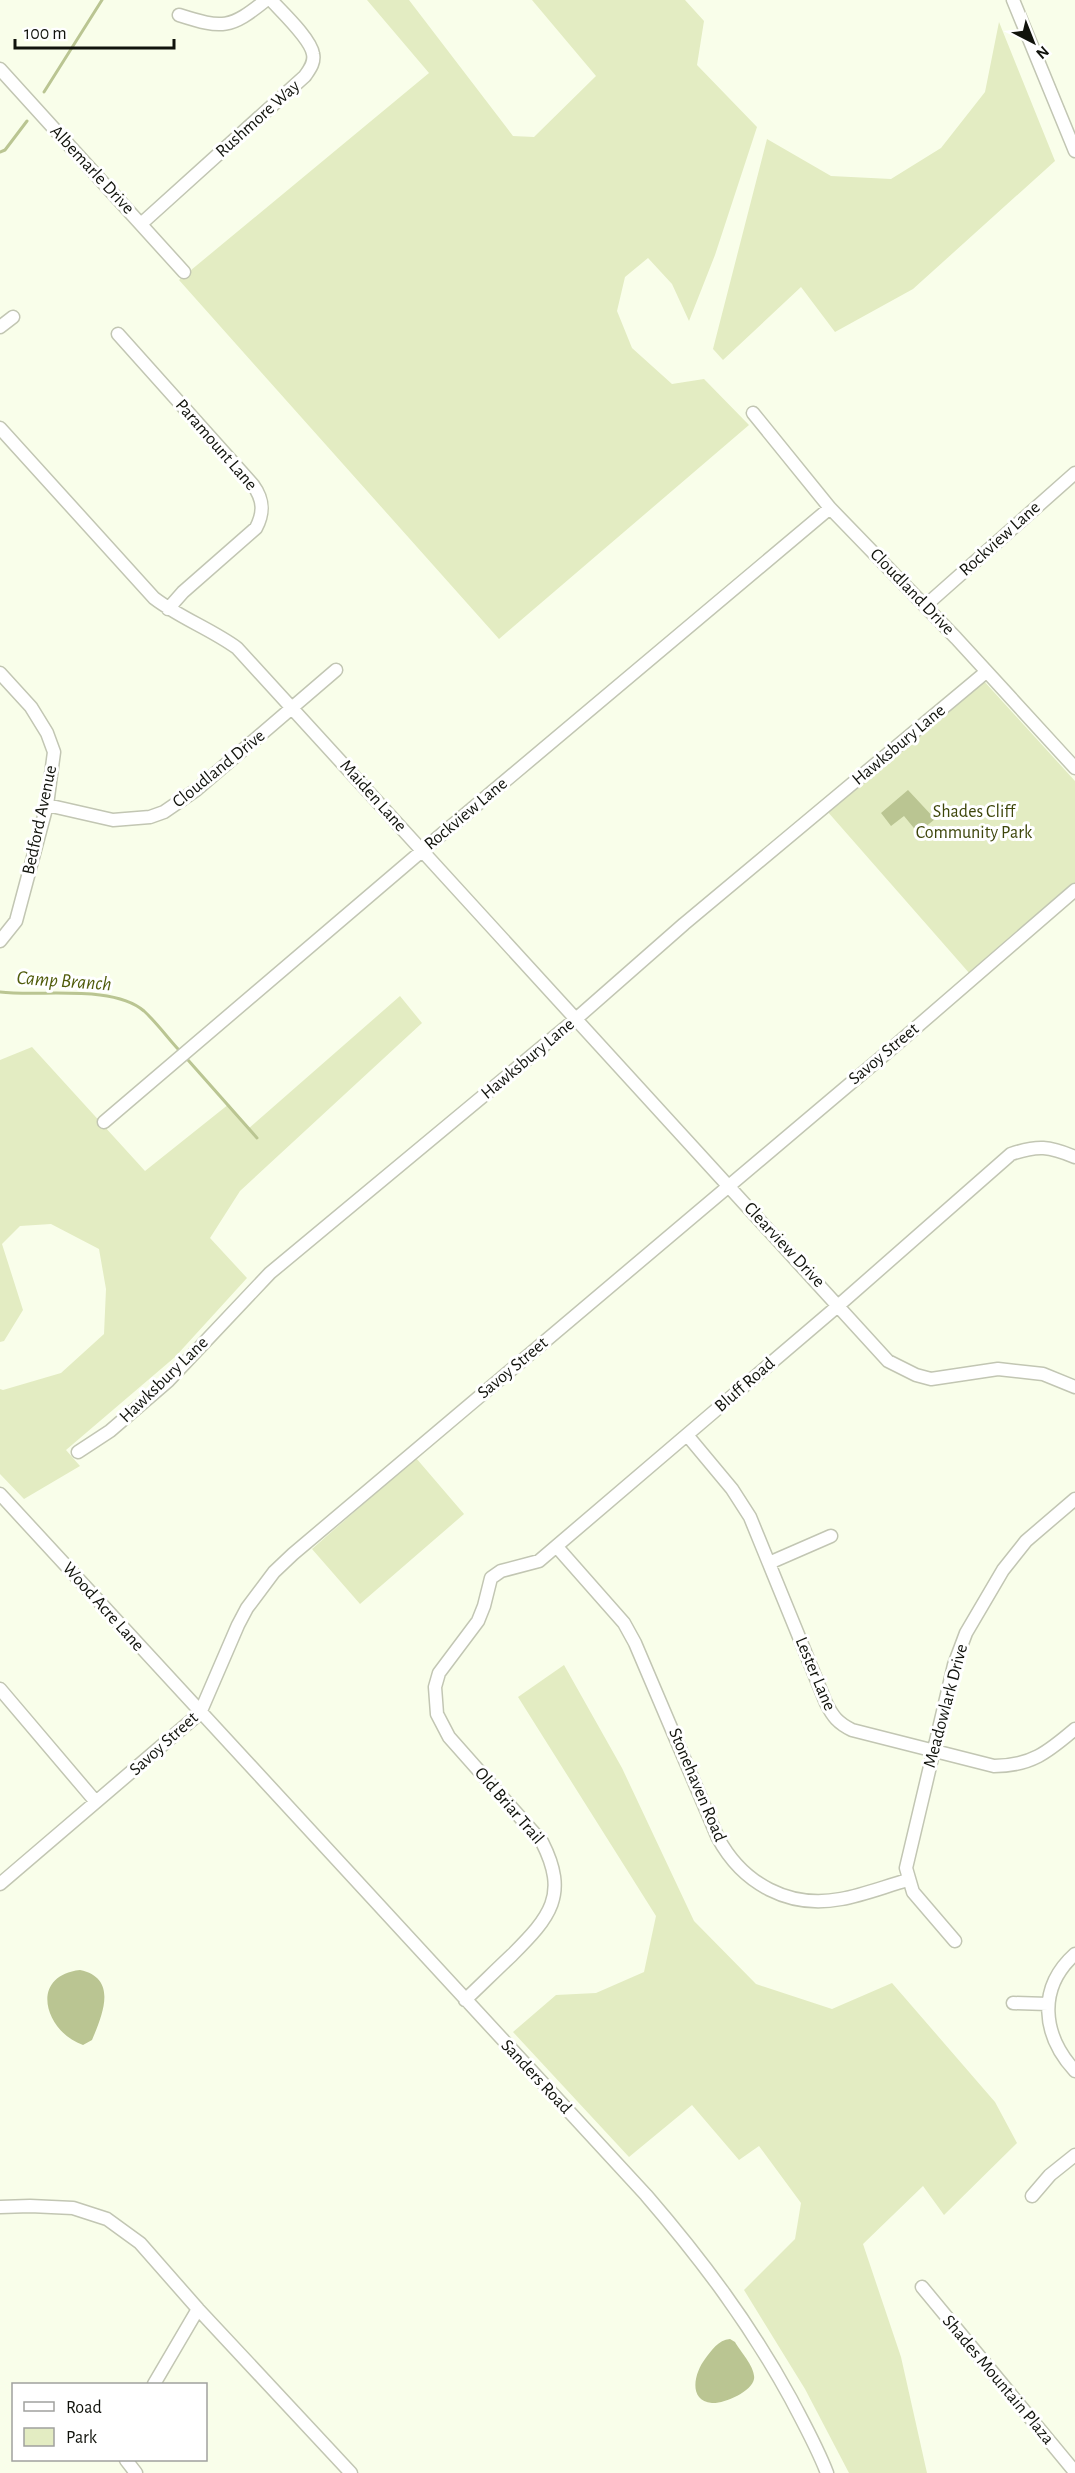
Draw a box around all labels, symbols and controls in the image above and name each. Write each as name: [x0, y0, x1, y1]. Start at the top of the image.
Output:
scale bar: [15, 12, 174, 50]
north arrow: [1003, 12, 1063, 72]
text: 100 m: [24, 25, 67, 43]
text: N: [1033, 43, 1052, 62]
street label: Rushmore Way: [213, 77, 304, 161]
street label: Albemarle Drive: [47, 122, 137, 218]
street label: Paramount Lane: [172, 396, 260, 494]
street label: Rockview Lane: [956, 498, 1044, 580]
street label: Cloudland Drive: [866, 545, 958, 639]
street label: Hawksbury Lane: [849, 701, 949, 789]
street label: Cloudland Drive: [170, 727, 268, 811]
street label: Maiden Lane: [336, 757, 410, 835]
street label: Bedford Avenue: [20, 764, 60, 876]
street label: Rockview Lane: [421, 774, 511, 854]
park label: Shades Cliff Community Park: [916, 803, 1033, 842]
water label: Camp Branch: [16, 968, 112, 994]
street label: Hawksbury Lane: [478, 1015, 578, 1103]
street label: Savoy Street: [846, 1020, 923, 1088]
street label: Clearview Drive: [740, 1199, 828, 1291]
street label: Hawksbury Lane: [116, 1334, 212, 1426]
street label: Savoy Street: [475, 1334, 552, 1402]
street label: Bluff Road: [712, 1354, 778, 1416]
street label: Wood Acre Lane: [59, 1559, 147, 1655]
street label: Lester Lane: [791, 1635, 839, 1713]
street label: Meadowlark Drive: [921, 1642, 971, 1770]
street label: Savoy Street: [126, 1709, 202, 1779]
street label: Stonehaven Road: [665, 1726, 729, 1844]
street label: Old Briar Trail: [471, 1764, 547, 1848]
street label: Sanders Road: [497, 2036, 575, 2118]
street label: Shades Mountain Plaza: [939, 2312, 1057, 2448]
legend: [12, 2383, 207, 2461]
text: Road: [66, 2399, 102, 2417]
text: Park: [66, 2429, 98, 2447]

